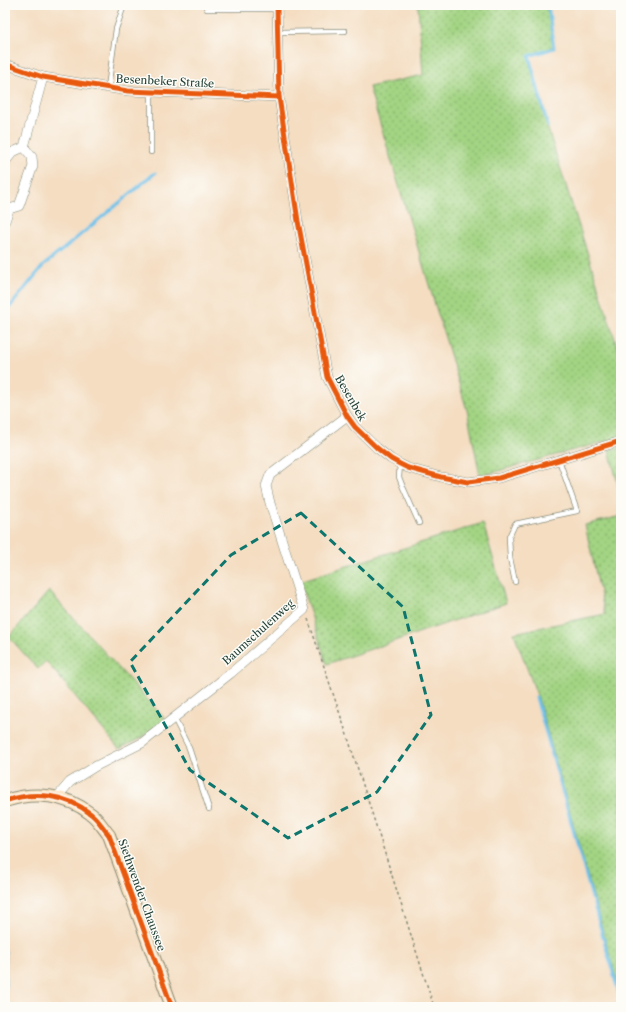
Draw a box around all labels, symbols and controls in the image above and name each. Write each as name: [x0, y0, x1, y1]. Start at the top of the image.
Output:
street label: Besenbeker Straße: [115, 71, 215, 91]
street label: Besenbek: [332, 372, 370, 424]
street label: Baumschulenweg: [219, 596, 297, 668]
street label: Siethwender Chaussee: [115, 837, 169, 953]

